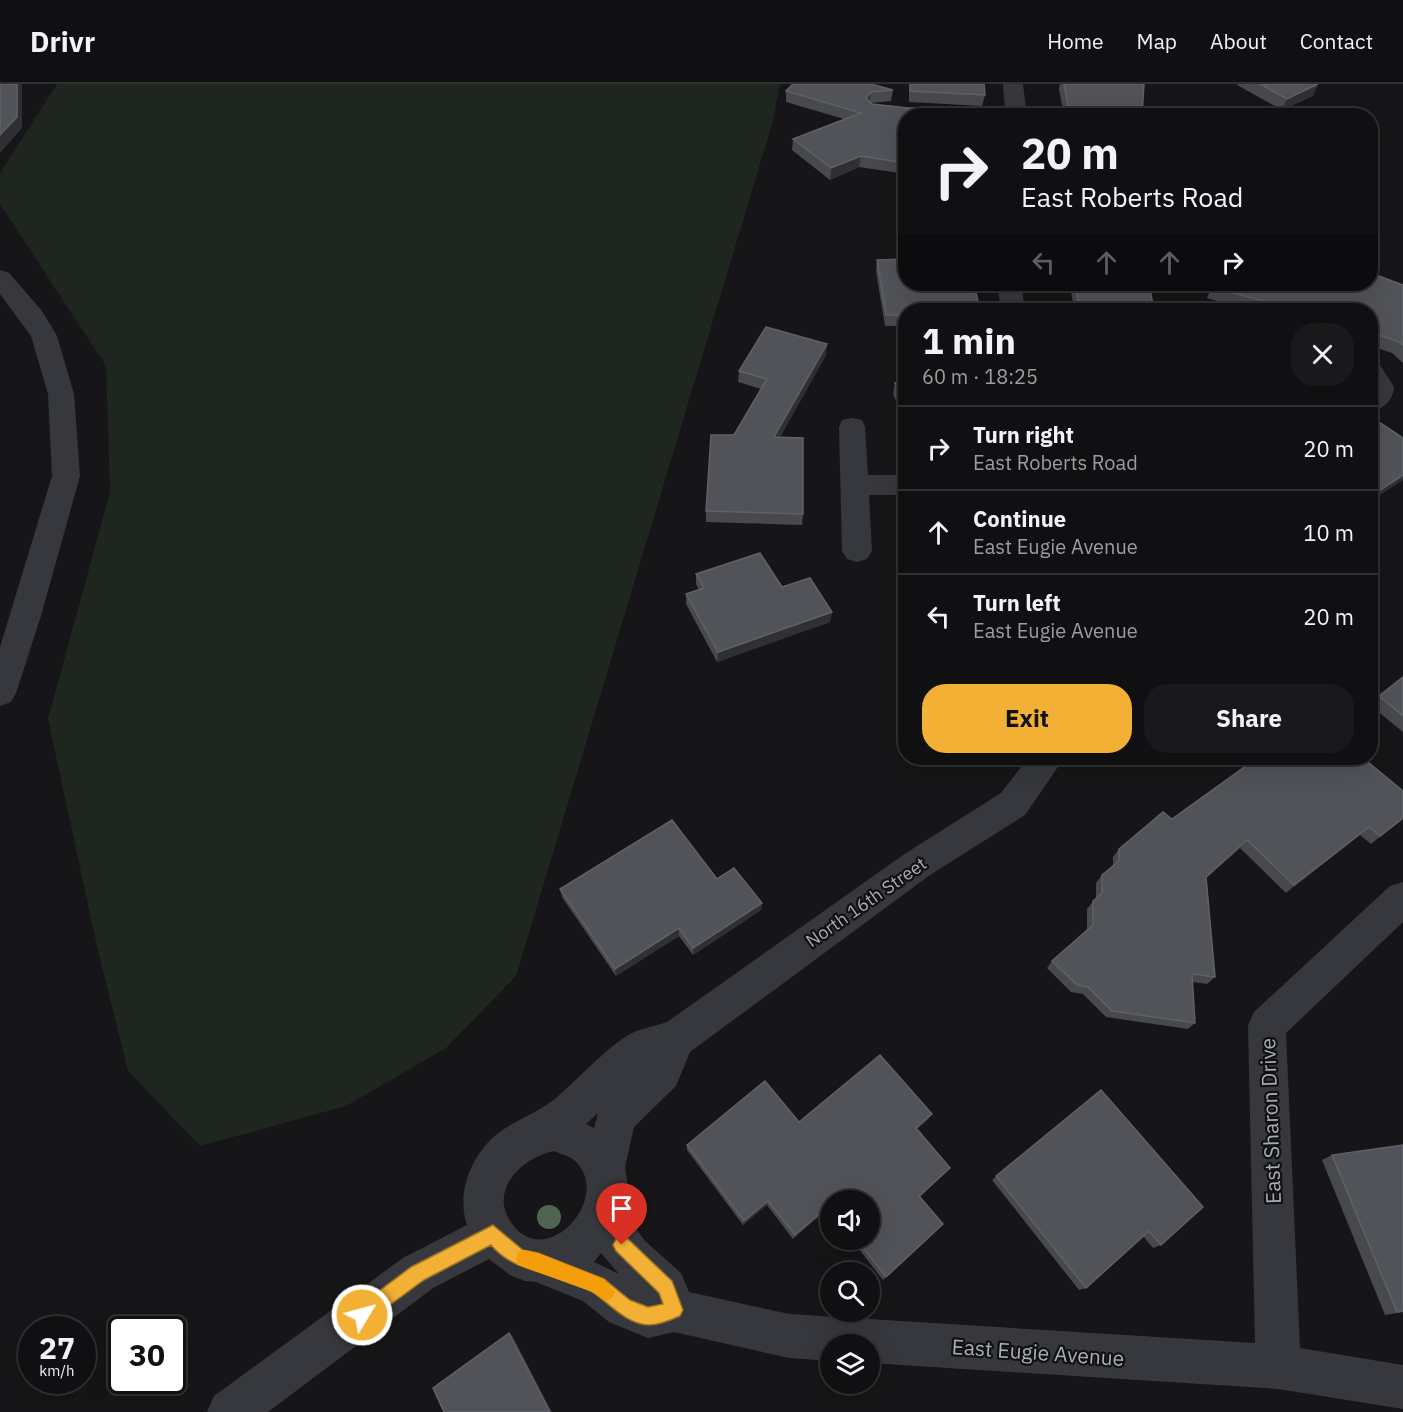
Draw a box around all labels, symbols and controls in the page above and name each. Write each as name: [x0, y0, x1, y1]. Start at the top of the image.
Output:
text: Drivr: [30, 23, 95, 60]
text: Home: [1047, 27, 1104, 55]
text: Map: [1137, 27, 1177, 55]
text: About: [1210, 27, 1267, 55]
text: Contact: [1300, 27, 1373, 55]
text: 20 m: [1021, 126, 1119, 181]
icon: right: [922, 132, 1000, 210]
text: East Roberts Road: [1021, 179, 1244, 214]
icon: left: [1027, 246, 1060, 279]
icon: ahead: [1090, 246, 1123, 279]
icon: ahead: [1153, 246, 1186, 279]
icon: right: [1216, 246, 1249, 279]
text: 1 min: [922, 317, 1016, 364]
button: close: [1291, 323, 1354, 386]
text: 60 m · 18:25: [922, 363, 1038, 390]
text: Turn right: [973, 420, 1074, 449]
icon: right: [922, 432, 955, 465]
text: 20 m: [1303, 434, 1354, 463]
text: East Roberts Road: [973, 449, 1138, 476]
text: Continue: [973, 504, 1066, 533]
icon: ahead: [922, 516, 955, 549]
text: 10 m: [1303, 518, 1354, 547]
text: East Eugie Avenue: [973, 533, 1138, 560]
text: Turn left: [973, 588, 1061, 617]
icon: left: [922, 600, 955, 633]
text: 20 m: [1303, 602, 1354, 631]
text: East Eugie Avenue: [973, 617, 1138, 644]
button: Exit: [922, 684, 1132, 753]
button: Share: [1144, 684, 1354, 753]
street label: North 16th Street: [801, 852, 931, 952]
street label: East Sharon Drive: [1253, 1037, 1287, 1205]
pin: [596, 1183, 647, 1245]
map controls: [820, 1190, 880, 1394]
button: sound: [820, 1190, 880, 1250]
icon: arrive: [605, 1192, 638, 1225]
button: search: [820, 1262, 880, 1322]
position arrow: [330, 1283, 394, 1347]
speed limit sign: 30: [108, 1316, 186, 1394]
text: 27: [39, 1328, 75, 1367]
street label: East Eugie Avenue: [951, 1332, 1125, 1372]
button: layers: [820, 1334, 880, 1394]
text: km/h: [39, 1361, 75, 1380]

